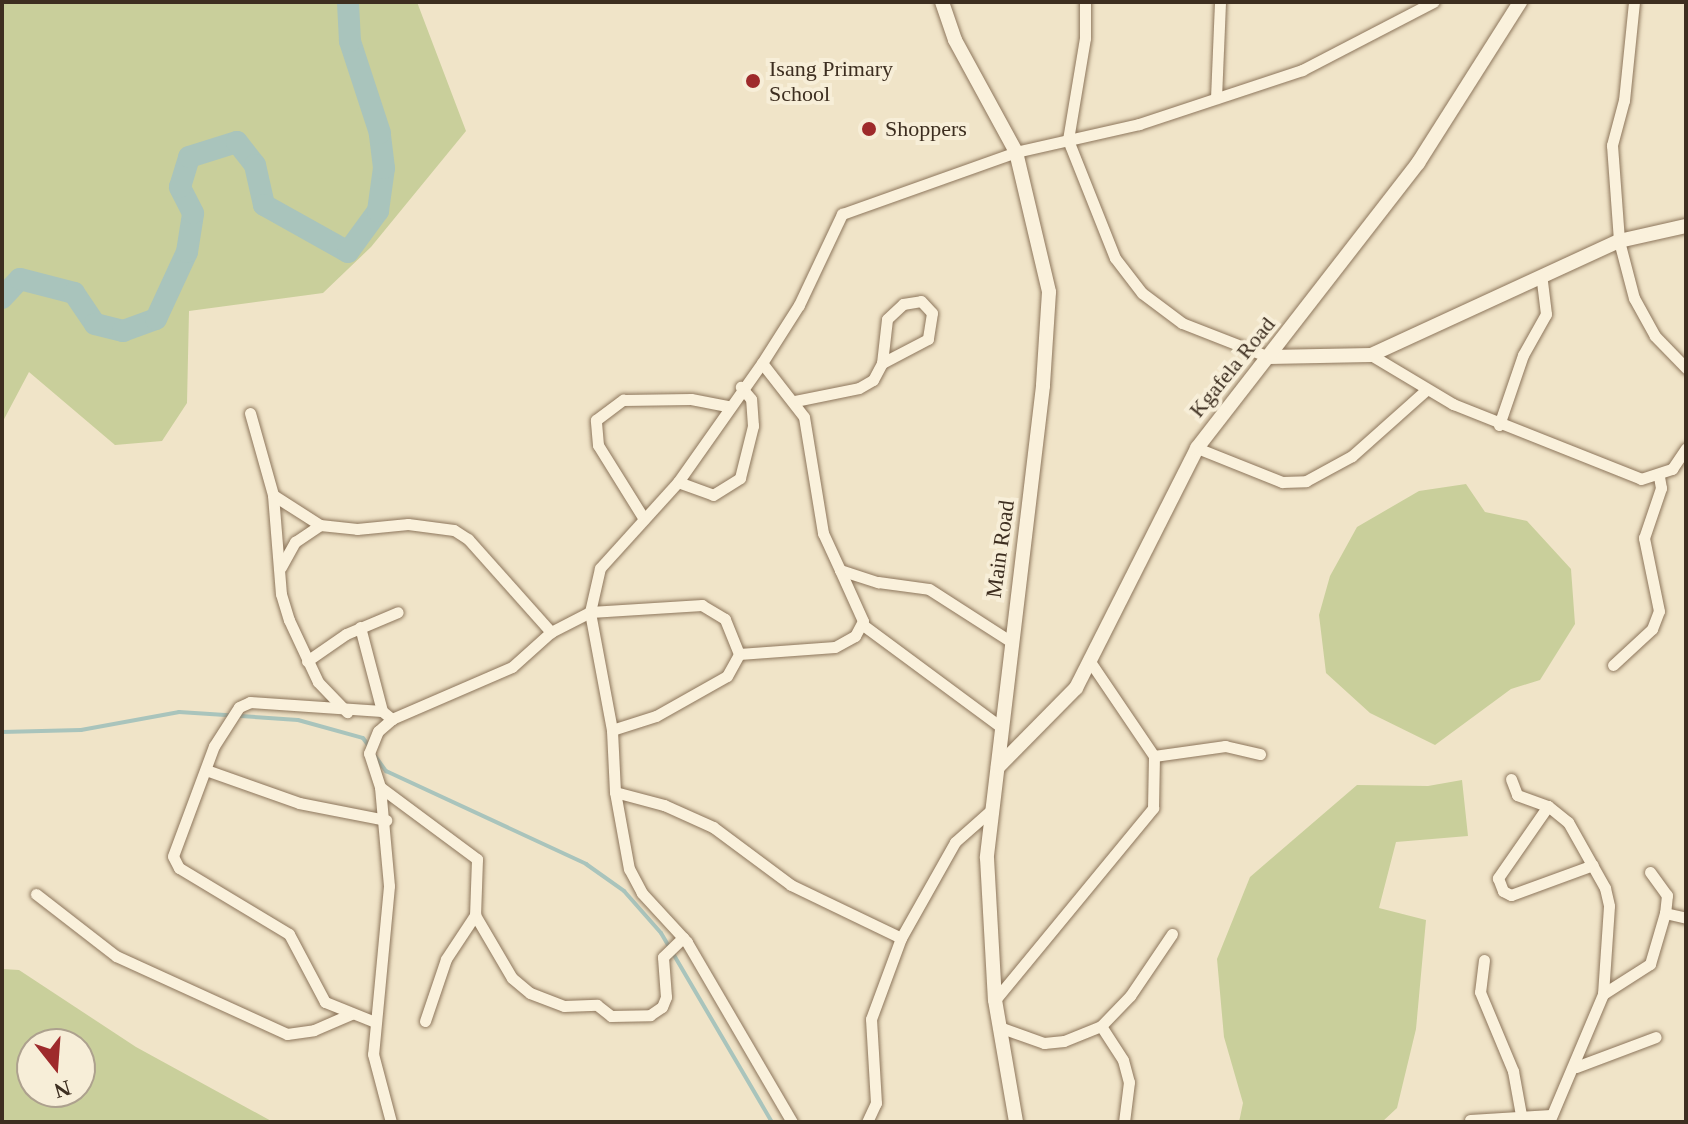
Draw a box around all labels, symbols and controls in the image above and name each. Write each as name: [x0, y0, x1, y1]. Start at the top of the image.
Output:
place label: Isang Primary School: [769, 55, 893, 106]
marker: Isang Primary School: [744, 72, 762, 90]
place label: Shoppers: [885, 116, 967, 142]
marker: Shoppers: [860, 120, 878, 138]
street label: Kgafela Road: [1183, 311, 1281, 423]
street label: Main Road: [980, 498, 1020, 600]
north arrow: [16, 1028, 96, 1108]
text: N: [51, 1075, 74, 1104]

